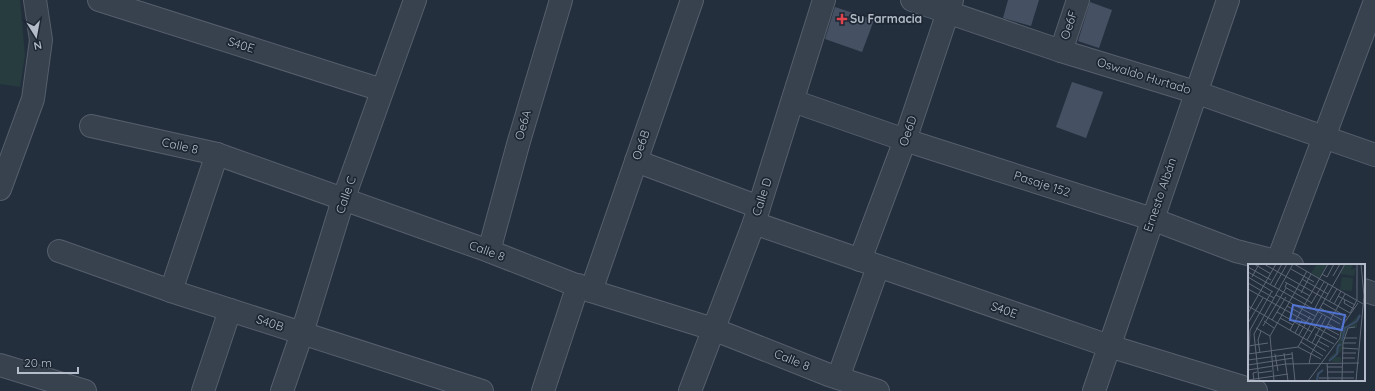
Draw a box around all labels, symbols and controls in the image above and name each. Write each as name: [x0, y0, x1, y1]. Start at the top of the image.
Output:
street label: Oe6F: [1057, 8, 1080, 41]
place label: Su Farmacia: [850, 11, 922, 26]
marker: Su Farmacia: [837, 14, 847, 24]
north arrow: [16, 16, 56, 56]
street label: S40E: [226, 33, 256, 56]
text: N: [33, 38, 43, 53]
street label: Oswaldo Hurtado: [1095, 54, 1193, 97]
street label: Oe6A: [511, 108, 534, 141]
street label: Oe6D: [895, 113, 920, 148]
street label: Oe6B: [628, 128, 653, 162]
street label: Calle 8: [160, 134, 200, 157]
street label: Ernesto Albán: [1140, 156, 1179, 234]
street label: Pasaje 152: [1012, 167, 1073, 200]
street label: Calle C: [332, 174, 359, 215]
street label: Calle D: [748, 176, 775, 218]
street label: Calle 8: [467, 237, 507, 264]
inset map: [1248, 264, 1365, 381]
street label: S40E: [989, 298, 1020, 321]
street label: S40B: [255, 311, 286, 334]
street label: Calle 8: [772, 346, 812, 373]
scale bar: [18, 349, 78, 375]
text: 20 m: [24, 355, 52, 370]

